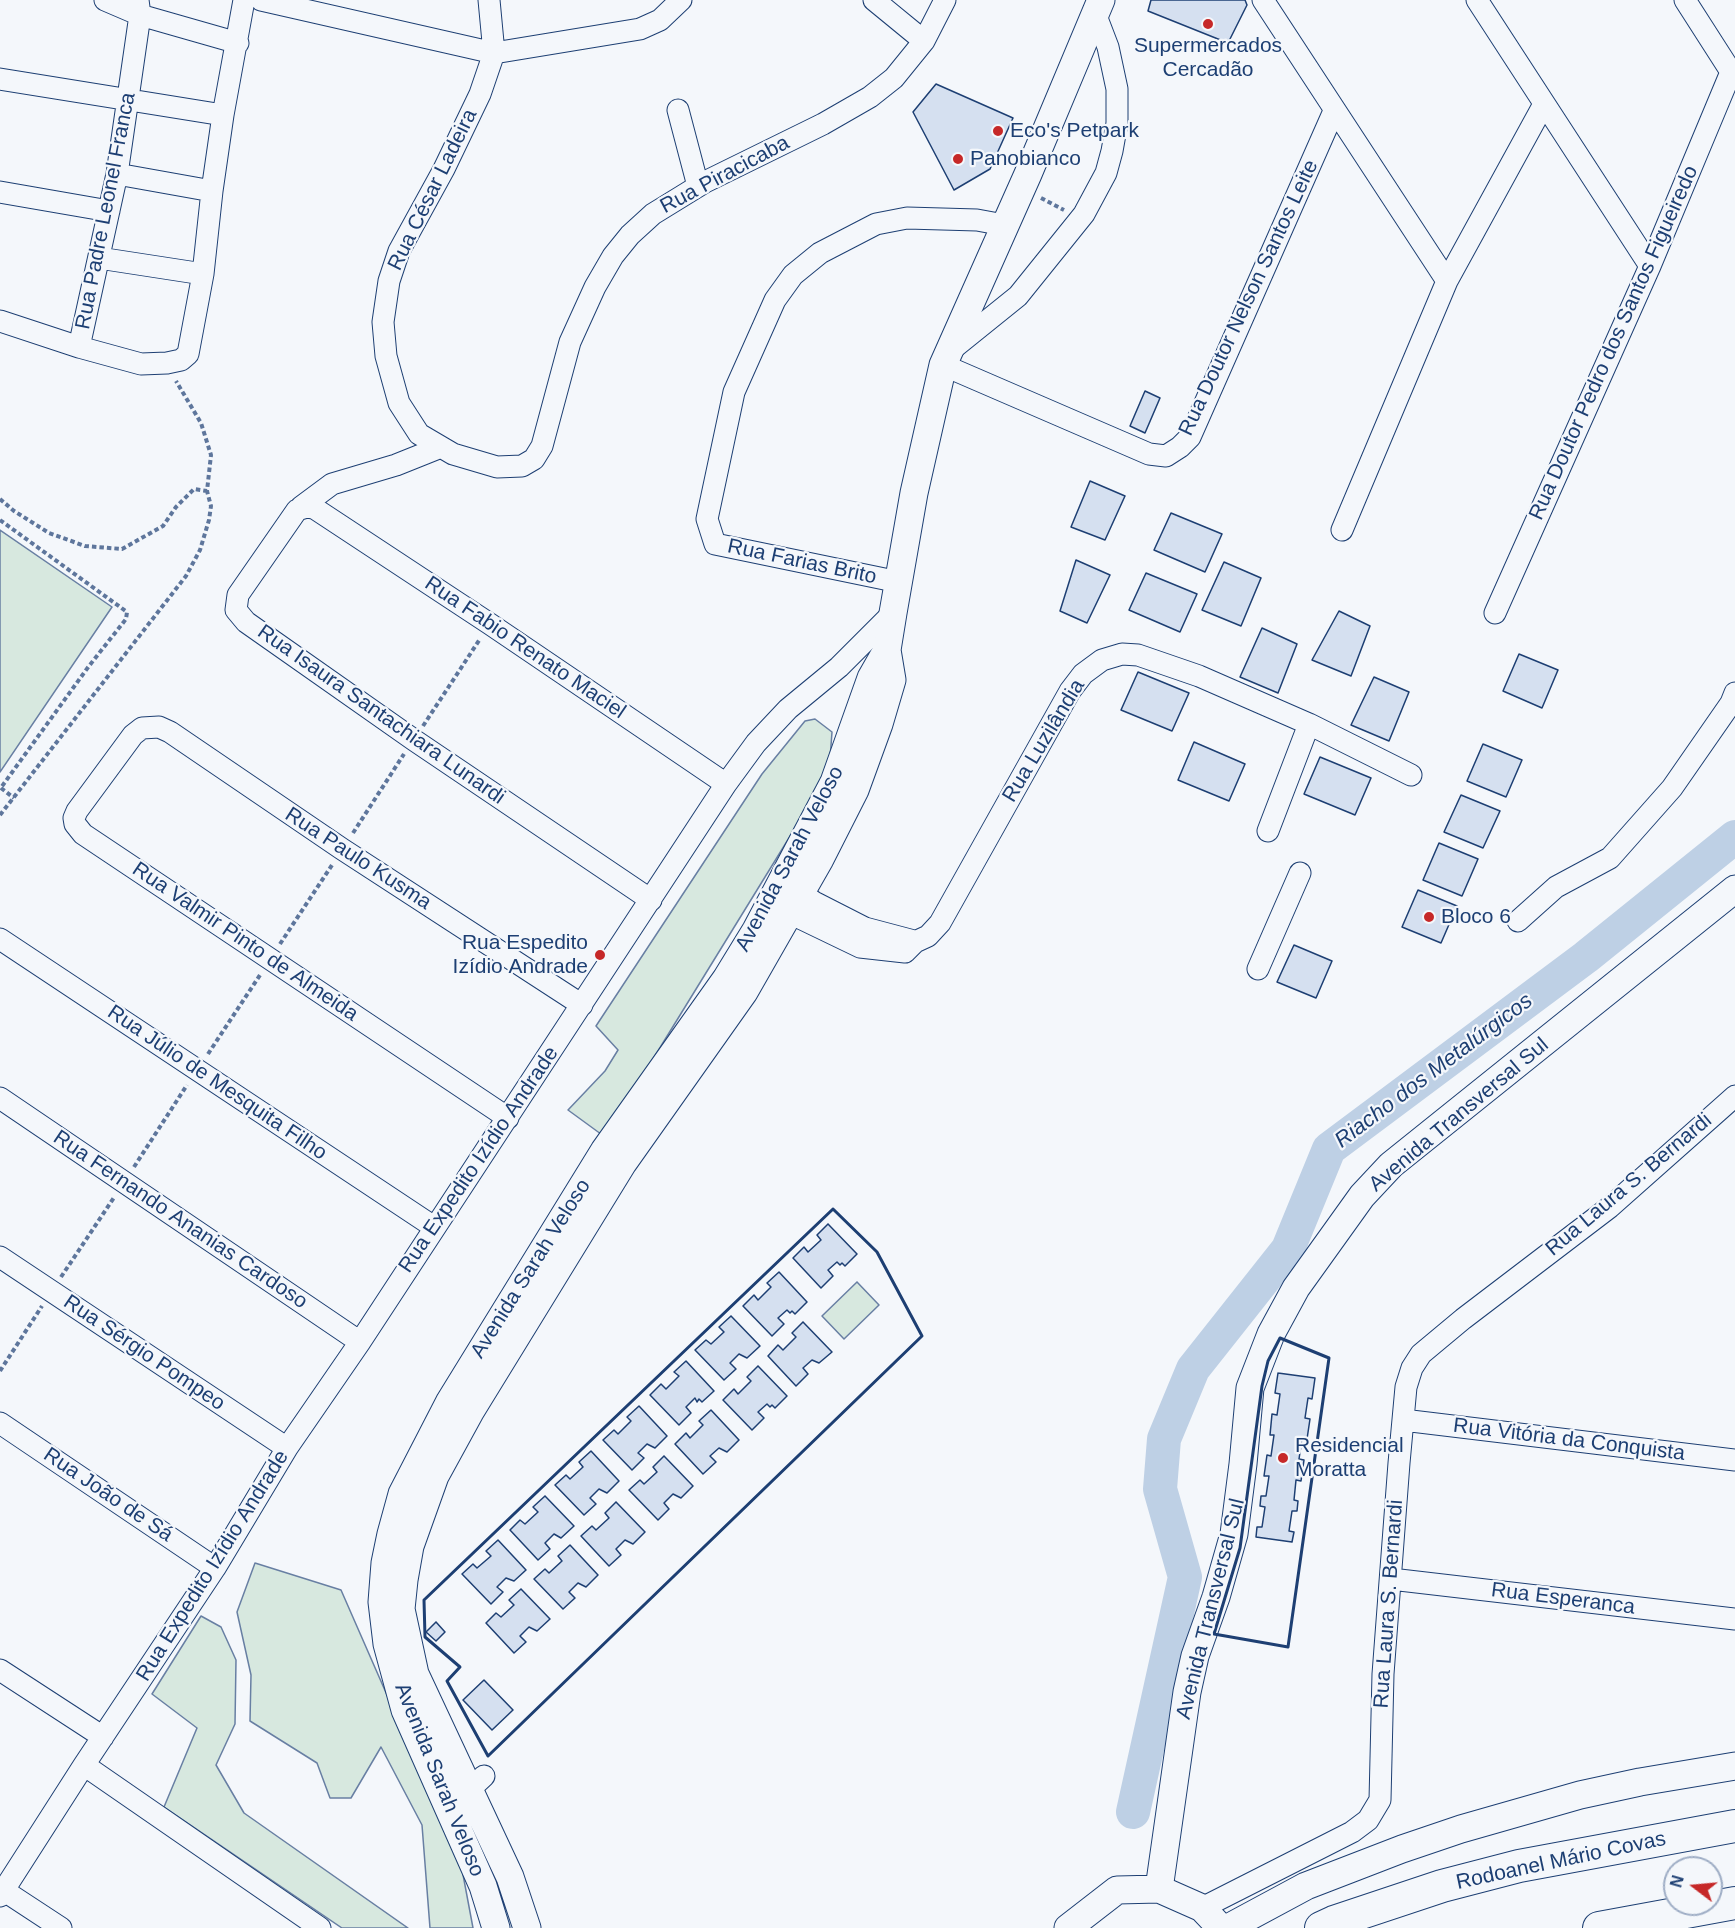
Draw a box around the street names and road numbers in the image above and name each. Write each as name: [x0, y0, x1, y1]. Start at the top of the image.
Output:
street label: Rua Padre Leonel Franca: [71, 91, 141, 331]
street label: Rua César Ladeira: [383, 105, 483, 275]
street label: Rua Piracicaba: [656, 130, 794, 220]
street label: Rua Doutor Nelson Santos Leite: [1174, 156, 1324, 440]
street label: Rua Doutor Pedro dos Santos Figueiredo: [1524, 162, 1704, 524]
street label: Rua Farias Brito: [725, 534, 879, 590]
street label: Rua Fabio Renato Maciel: [420, 571, 630, 725]
street label: Rua Isaura Santachiara Lunardi: [252, 620, 510, 810]
street label: Rua Luzilândia: [997, 675, 1091, 807]
street label: Avenida Sarah Veloso: [730, 762, 850, 956]
street label: Rua Paulo Kusma: [280, 802, 436, 916]
street label: Rua Valmir Pinto de Almeida: [127, 857, 363, 1027]
street label: Rua Júlio de Mesquita Filho: [103, 1000, 331, 1166]
street label: Avenida Transversal Sul: [1364, 1033, 1554, 1197]
street label: Rua Expedito Izídio Andrade: [394, 1042, 564, 1278]
street label: Rua Laura S. Bernardi: [1541, 1108, 1717, 1262]
street label: Rua Fernando Ananias Cardoso: [48, 1125, 312, 1315]
street label: Avenida Sarah Veloso: [466, 1175, 596, 1363]
street label: Rua Sérgio Pompeo: [59, 1290, 229, 1416]
street label: Rua Vitória da Conquista: [1452, 1413, 1686, 1467]
street label: Rua João de Sá: [39, 1442, 177, 1548]
street label: Rua Expedito Izídio Andrade: [131, 1446, 295, 1686]
street label: Avenida Transversal Sul: [1171, 1496, 1251, 1722]
street label: Rua Laura S. Bernardi: [1369, 1499, 1409, 1709]
street label: Rua Esperanca: [1490, 1578, 1636, 1620]
street label: Avenida Sarah Veloso: [389, 1680, 489, 1880]
street label: Rodoanel Mário Covas: [1454, 1826, 1668, 1896]

